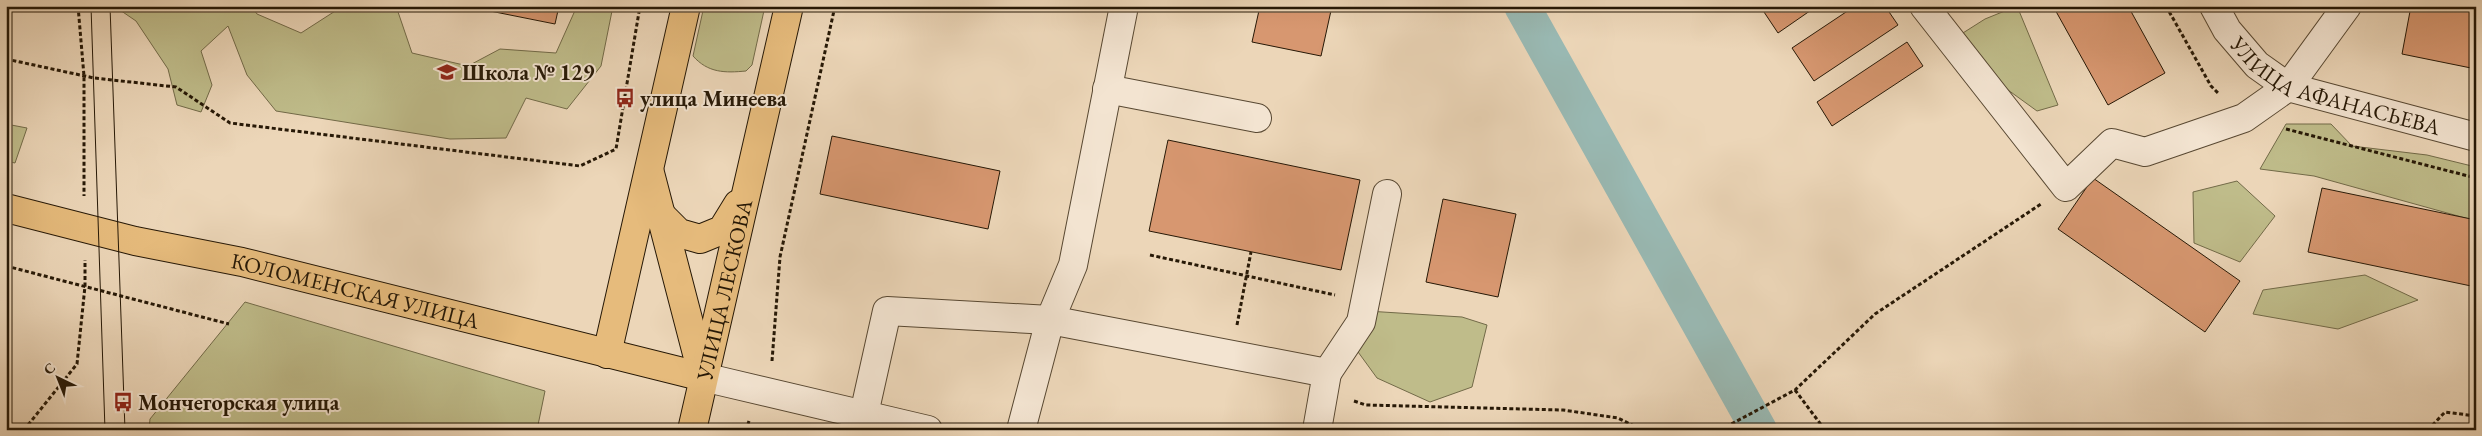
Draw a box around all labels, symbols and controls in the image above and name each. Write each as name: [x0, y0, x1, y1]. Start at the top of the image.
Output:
street label: УЛИЦА АФАНАСЬЕВА: [2223, 29, 2444, 142]
place label: Школа № 129: [462, 58, 595, 87]
school or university icon: Школа № 129: [436, 61, 458, 83]
place label: улица Минеева: [640, 84, 787, 113]
bus stop icon: улица Минеева: [614, 87, 636, 109]
street label: УЛИЦА ЛЕСКОВА: [689, 196, 759, 384]
street label: КОЛОМЕНСКАЯ УЛИЦА: [229, 246, 483, 335]
north arrow: [32, 354, 82, 404]
text: С: [39, 358, 59, 378]
place label: Мончегорская улица: [138, 388, 340, 417]
bus stop icon: Мончегорская улица: [112, 391, 134, 413]

